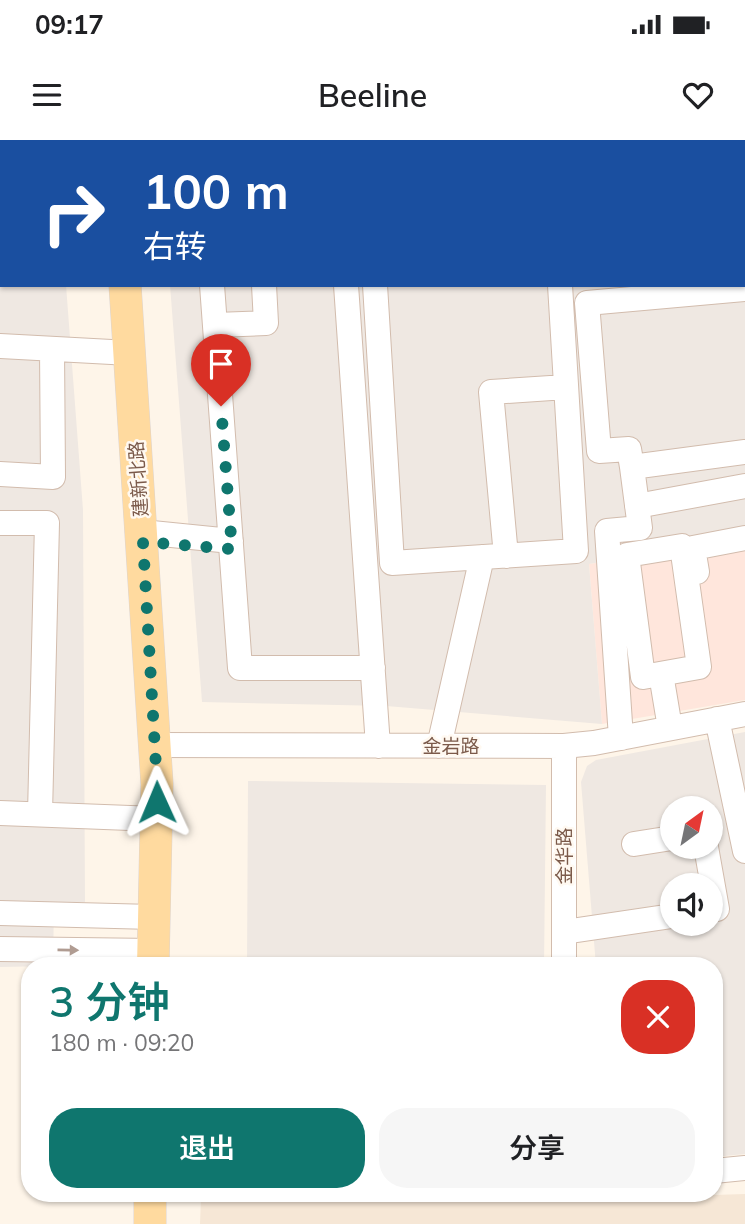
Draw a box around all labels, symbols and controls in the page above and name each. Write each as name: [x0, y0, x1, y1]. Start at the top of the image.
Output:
text: 09:17: [35, 8, 104, 41]
text: Beeline: [318, 75, 427, 115]
icon: menu: [28, 76, 66, 114]
icon: heart: [679, 76, 717, 114]
text: 100 m: [143, 160, 289, 221]
icon: right: [28, 168, 119, 259]
text: 右转: [143, 226, 207, 266]
pin: [191, 334, 251, 406]
icon: arrive: [202, 345, 240, 383]
street label: 建新北路: [123, 440, 153, 518]
street label: 金岩路: [422, 734, 480, 758]
position arrow: [120, 765, 194, 839]
north arrow: [660, 796, 723, 859]
map controls: [660, 796, 723, 936]
street label: 金华路: [552, 827, 576, 885]
button: sound: [660, 873, 723, 936]
one-way arrow: [57, 944, 79, 956]
text: 3 分钟: [49, 975, 169, 1028]
button: close: [621, 980, 695, 1054]
text: 180 m · 09:20: [49, 1028, 194, 1057]
button: 退出: [49, 1108, 365, 1188]
button: 分享: [379, 1108, 695, 1188]

